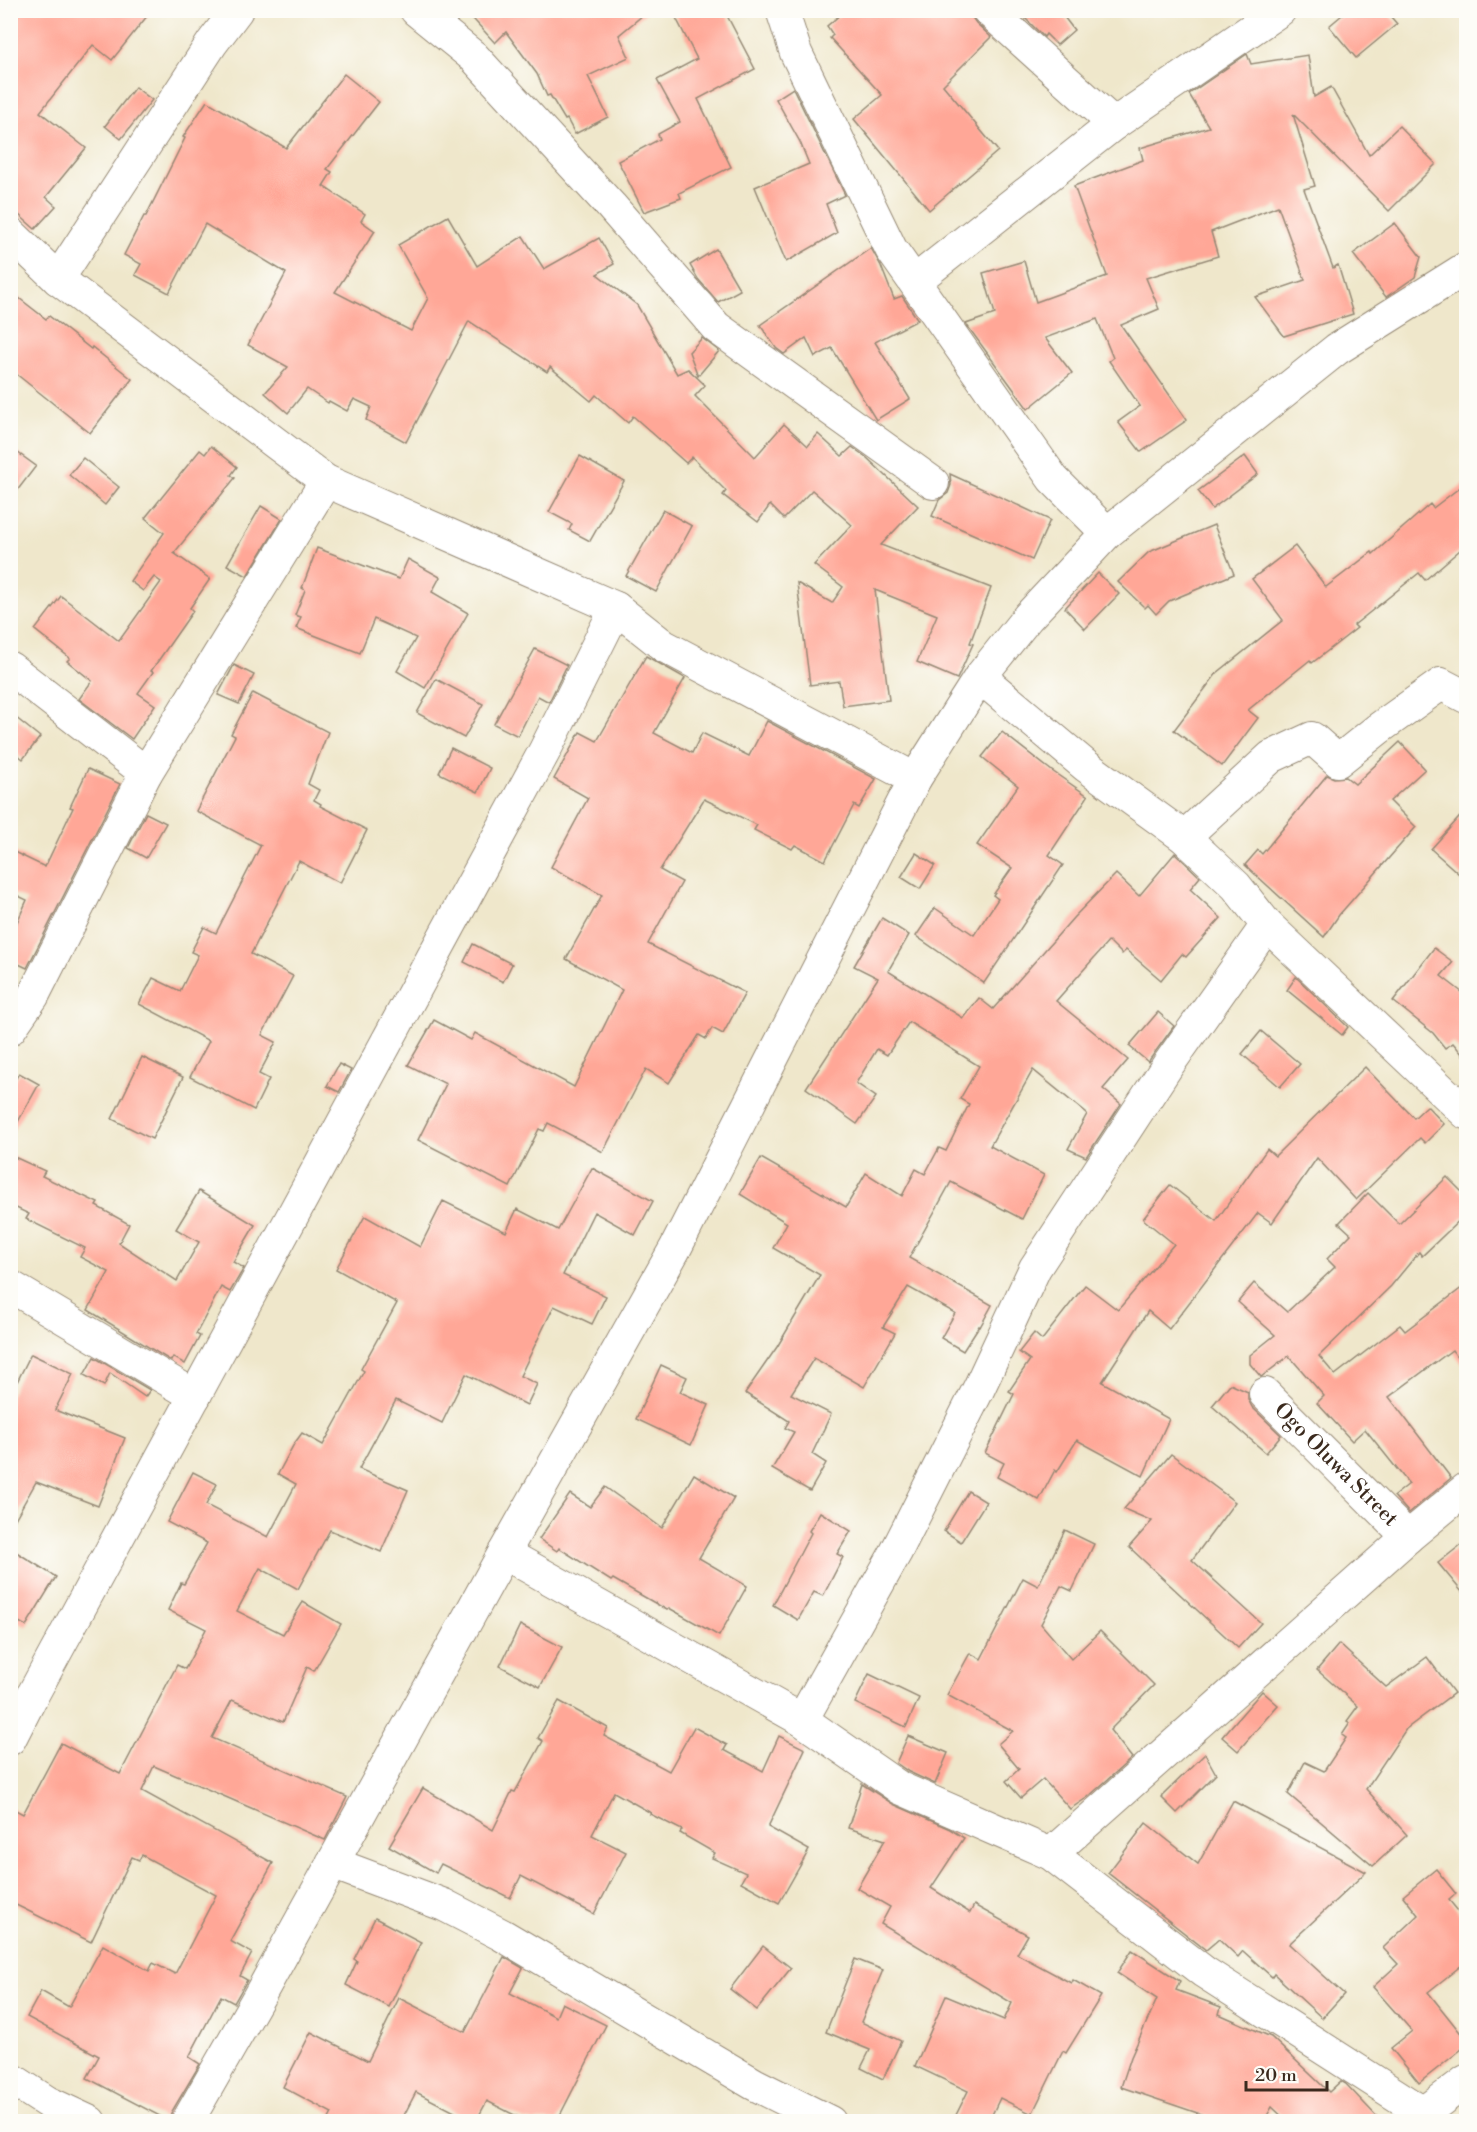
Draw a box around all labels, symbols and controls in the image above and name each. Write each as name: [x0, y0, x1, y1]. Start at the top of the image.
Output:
street label: Ogo Oluwa Street: [1268, 1397, 1404, 1533]
scale bar: [1246, 2054, 1327, 2092]
text: 20 m: [1255, 2064, 1297, 2087]

